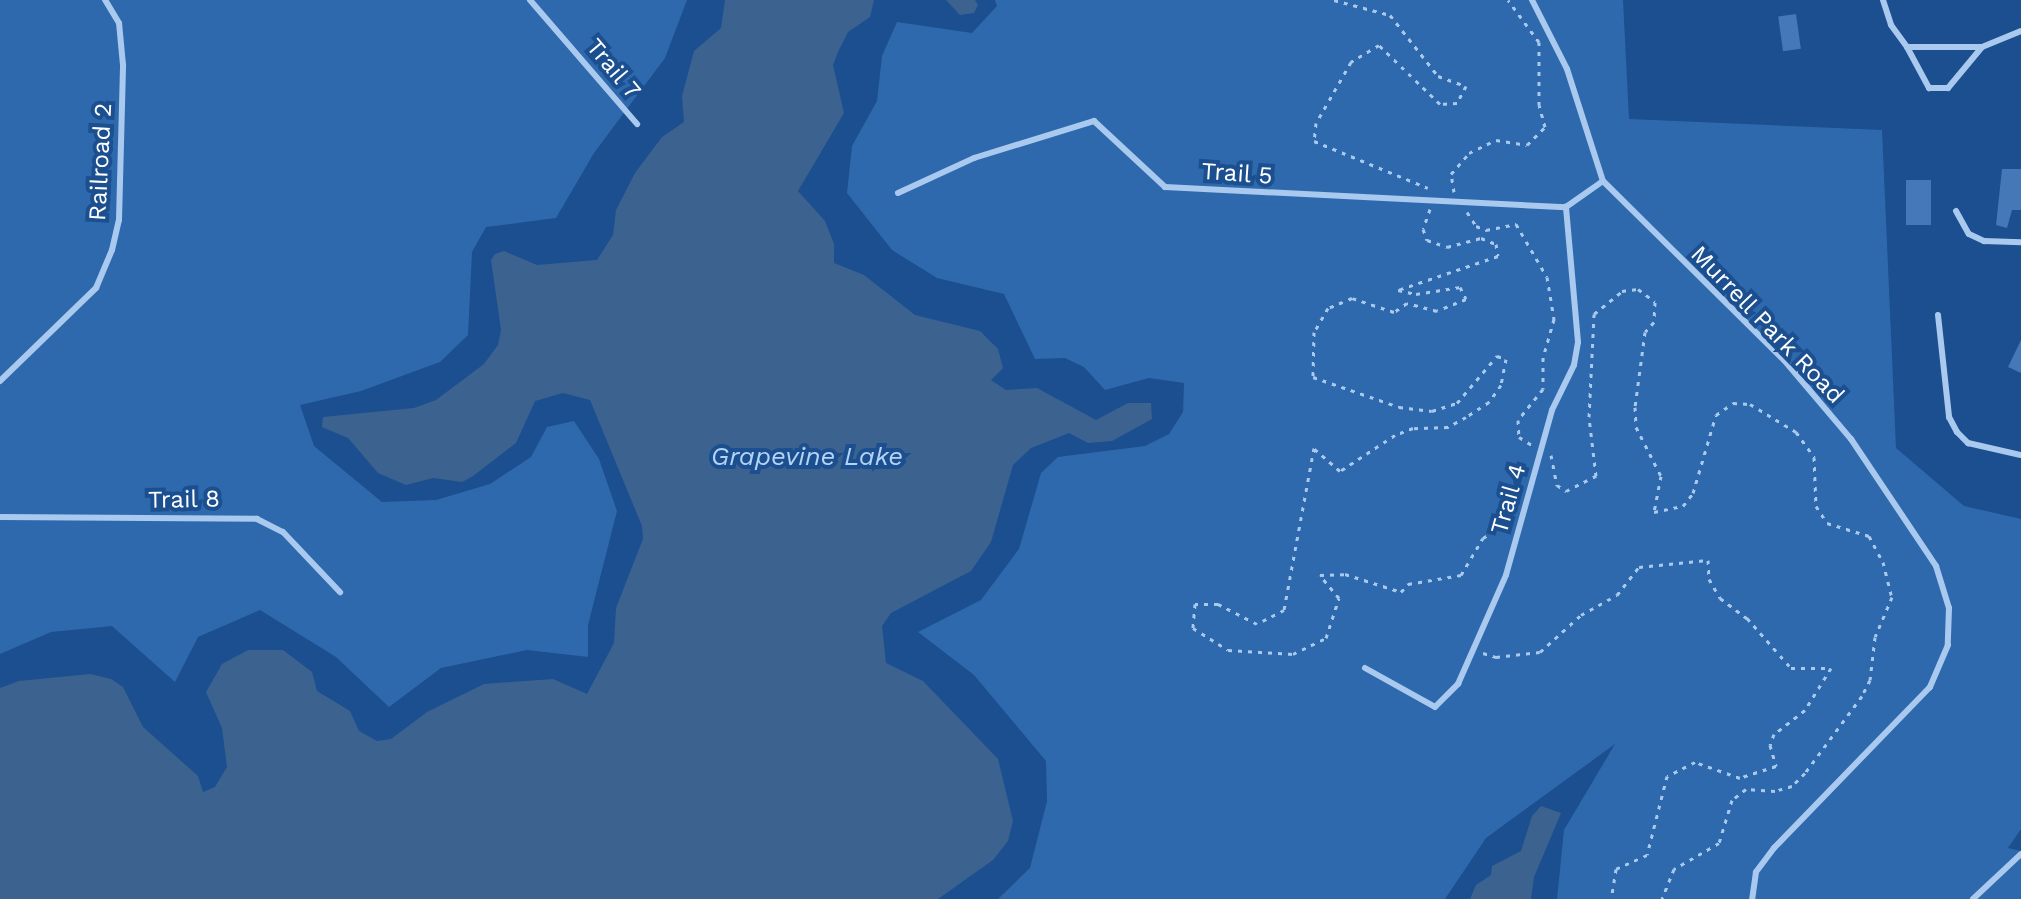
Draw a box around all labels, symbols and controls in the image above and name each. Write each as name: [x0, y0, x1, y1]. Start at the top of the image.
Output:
street label: Trail 7: [579, 32, 647, 106]
street label: Railroad 2: [84, 102, 118, 222]
street label: Trail 5: [1200, 157, 1274, 191]
street label: Murrell Park Road: [1684, 240, 1850, 410]
water label: Grapevine Lake: [711, 441, 903, 473]
street label: Trail 4: [1485, 460, 1533, 538]
street label: Trail 8: [147, 485, 221, 515]

